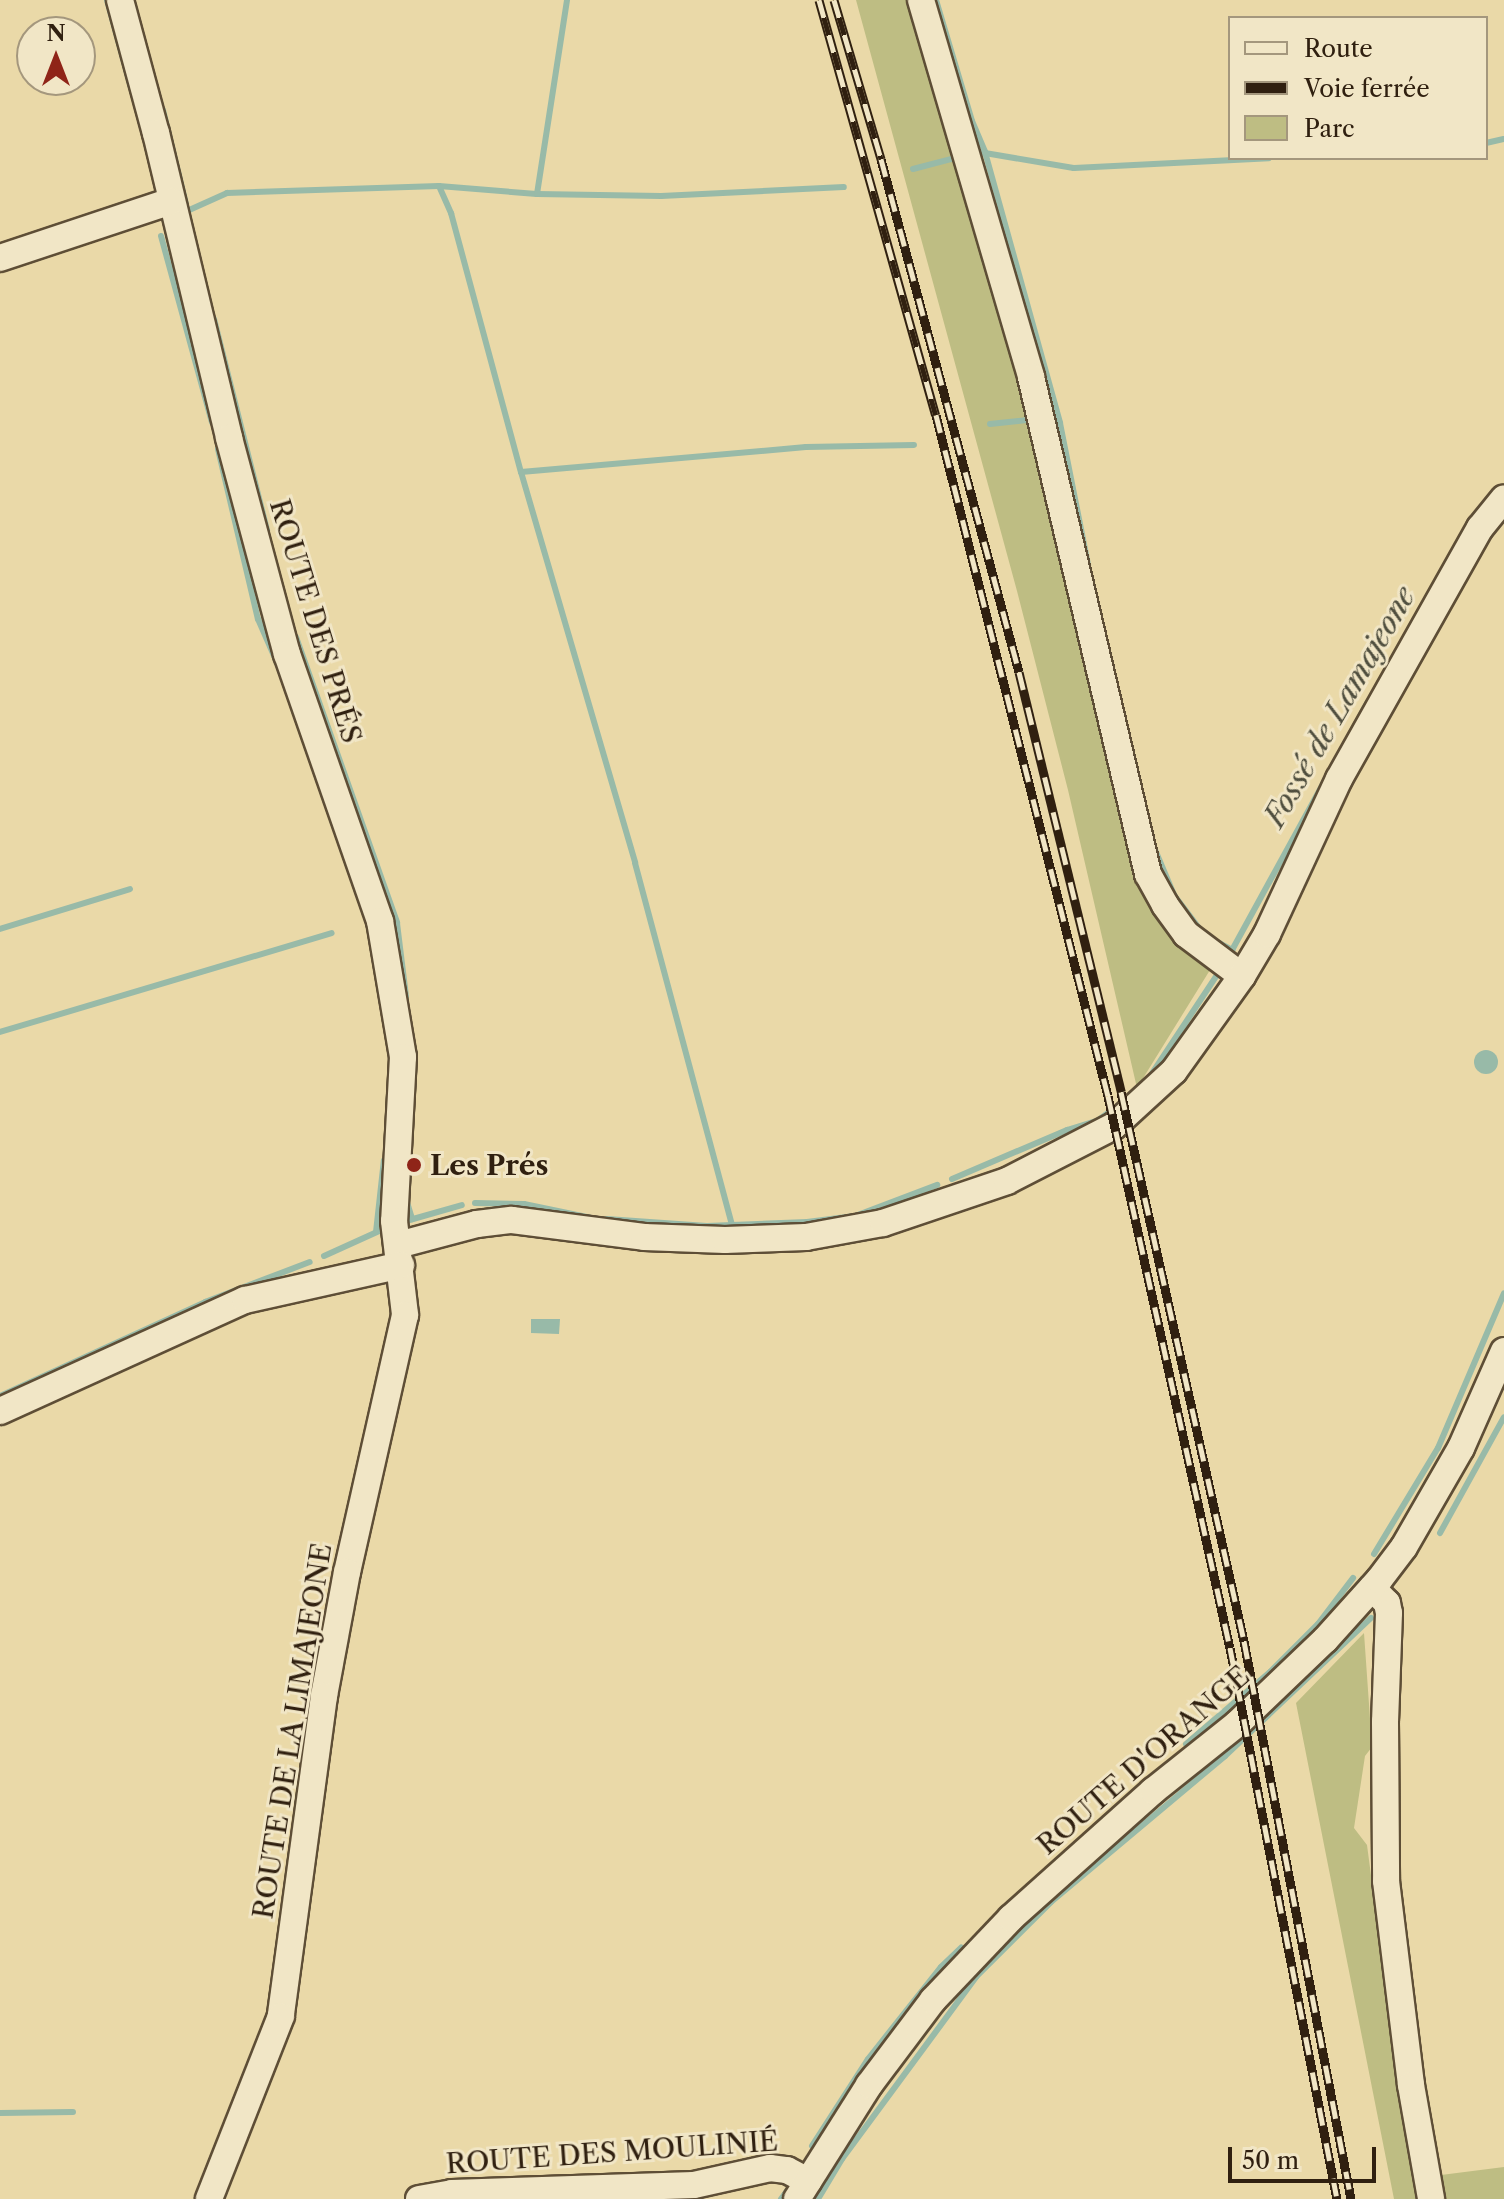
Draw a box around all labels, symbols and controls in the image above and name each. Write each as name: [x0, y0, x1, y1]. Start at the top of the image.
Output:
north arrow: [16, 16, 96, 96]
legend: [1228, 16, 1488, 160]
text: N: [46, 20, 66, 47]
text: Route: [1304, 34, 1373, 63]
text: Voie ferrée: [1304, 74, 1430, 103]
text: Parc: [1304, 114, 1355, 143]
street label: ROUTE DES PRÉS: [263, 495, 369, 747]
water label: Fossé de Lamajeone: [1257, 581, 1423, 833]
place label: Les Prés: [430, 1148, 548, 1182]
marker: Les Prés: [405, 1156, 423, 1174]
street label: ROUTE DE LA LIMAJEONE: [246, 1540, 338, 1922]
street label: ROUTE D'ORANGE: [1030, 1659, 1256, 1861]
street label: ROUTE DES MOULINIÉ: [445, 2124, 779, 2180]
scale bar: [1232, 2131, 1380, 2181]
text: 50 m: [1242, 2146, 1299, 2175]

